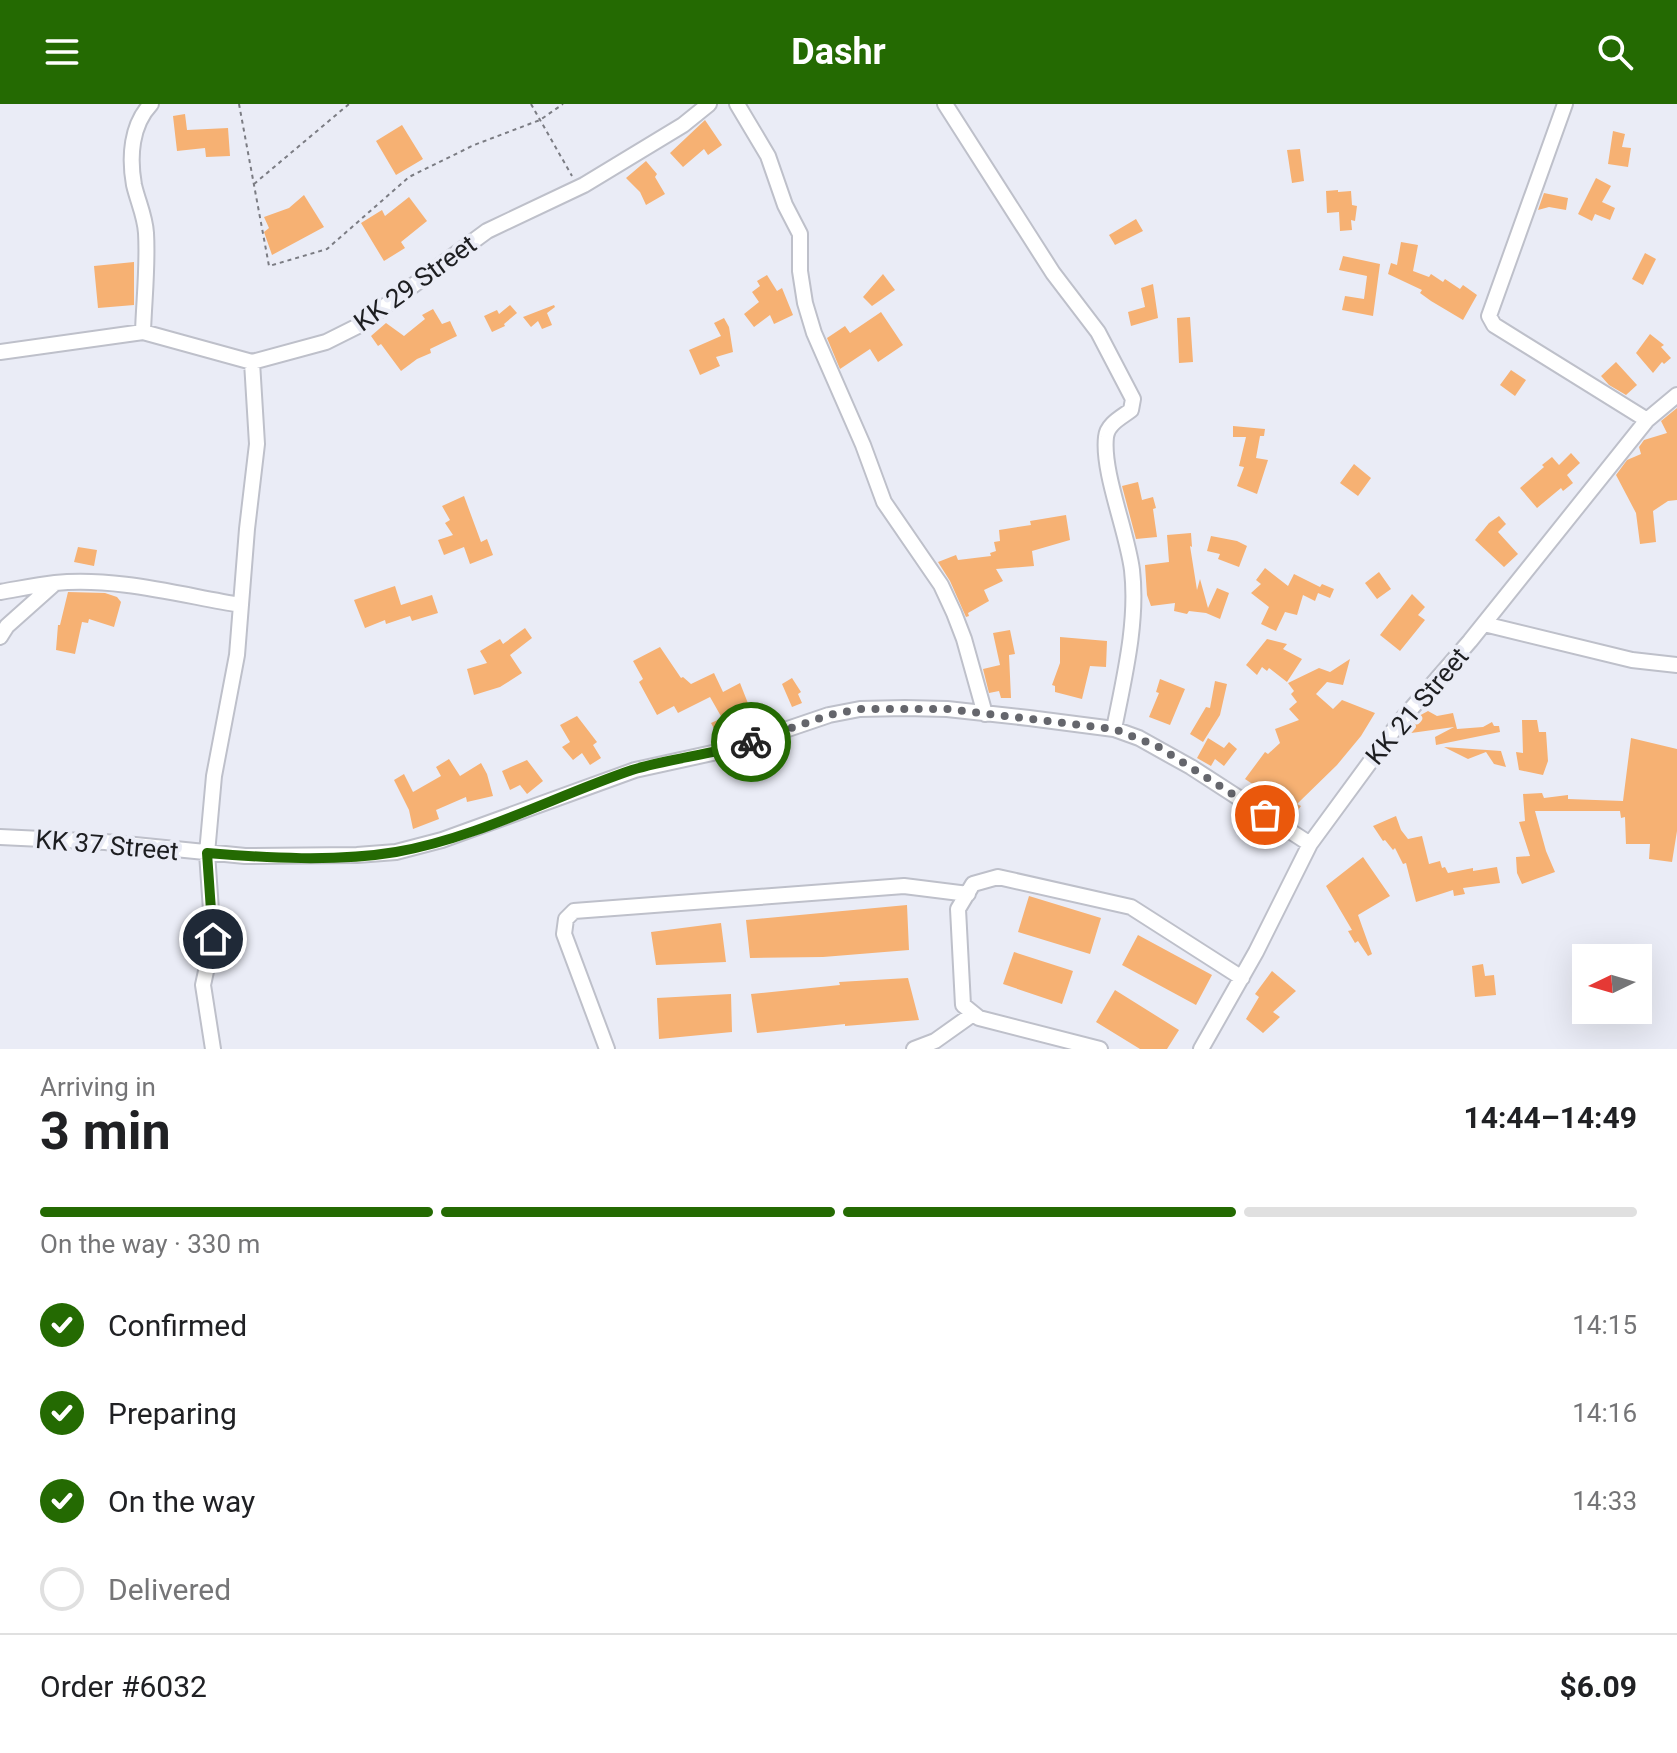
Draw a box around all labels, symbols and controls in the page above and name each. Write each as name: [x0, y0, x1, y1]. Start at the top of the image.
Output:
icon: menu: [40, 30, 84, 74]
icon: search: [1593, 30, 1637, 74]
text: Dashr: [791, 31, 886, 73]
street label: KK 29 Street: [348, 229, 482, 337]
street label: KK 21 Street: [1359, 641, 1475, 771]
courier: [711, 702, 791, 782]
icon: bike: [729, 720, 773, 764]
pin: [1231, 781, 1299, 849]
icon: bag: [1243, 793, 1287, 837]
street label: KK 37 Street: [34, 824, 180, 866]
pin: [179, 905, 247, 973]
icon: home: [191, 917, 235, 961]
north arrow: [1572, 944, 1652, 1024]
map controls: [1572, 944, 1652, 1024]
text: Arriving in: [40, 1072, 156, 1102]
text: 14:44–14:49: [1463, 1100, 1637, 1135]
text: 3 min: [40, 1101, 171, 1162]
text: On the way · 330 m: [40, 1229, 260, 1259]
icon: check: [40, 1303, 84, 1347]
text: Confirmed: [108, 1308, 247, 1343]
text: 14:15: [1572, 1310, 1637, 1340]
icon: check: [40, 1391, 84, 1435]
text: Preparing: [108, 1396, 237, 1431]
text: 14:16: [1572, 1398, 1637, 1428]
icon: check: [40, 1479, 84, 1523]
text: On the way: [108, 1484, 255, 1519]
text: 14:33: [1572, 1486, 1637, 1516]
text: Delivered: [108, 1572, 231, 1607]
text: Order #6032: [40, 1669, 207, 1704]
text: $6.09: [1559, 1669, 1637, 1704]

